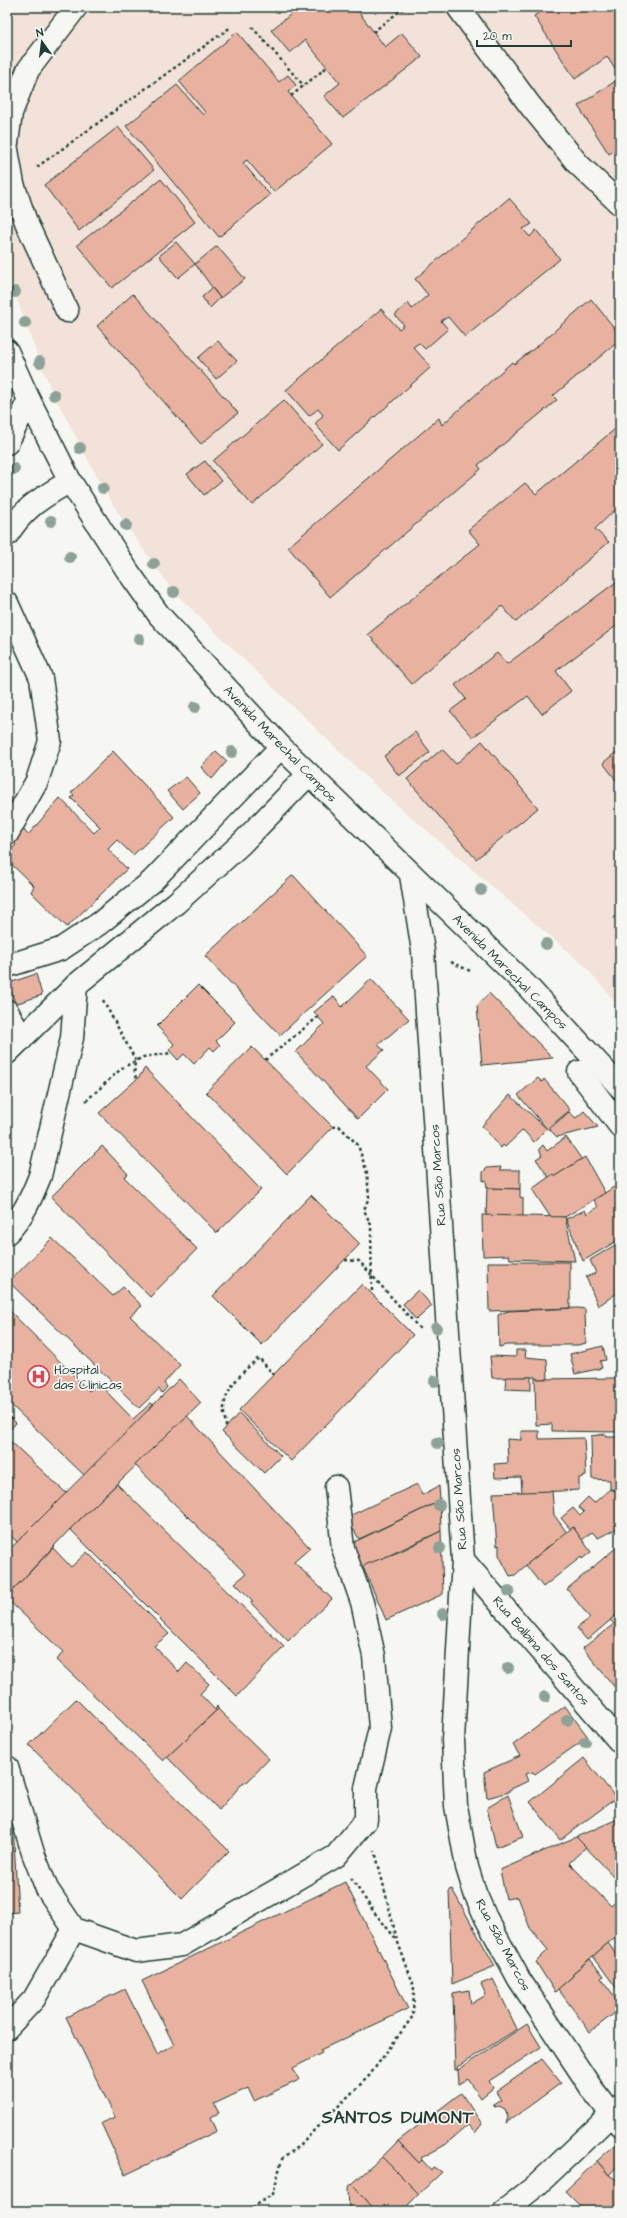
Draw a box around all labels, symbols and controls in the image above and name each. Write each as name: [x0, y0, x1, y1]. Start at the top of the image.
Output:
north arrow: [22, 22, 62, 62]
scale bar: [477, 22, 571, 48]
text: N: [35, 25, 45, 41]
text: 20 m: [483, 28, 512, 45]
street label: Avenida Marechal Campos: [219, 682, 341, 807]
street label: Avenida Marechal Campos: [448, 910, 572, 1034]
street label: Rua São Marcos: [425, 1123, 451, 1226]
place label: Hospital das Clínicas: [54, 1361, 123, 1394]
hospital icon: Hospital das Clínicas: [25, 1364, 51, 1390]
street label: Rua São Marcos: [446, 1447, 472, 1550]
street label: Rua Balbina dos Santos: [488, 1592, 594, 1710]
street label: Rua São Marcos: [471, 1896, 535, 1995]
district label: SANTOS DUMONT: [321, 2106, 474, 2130]

